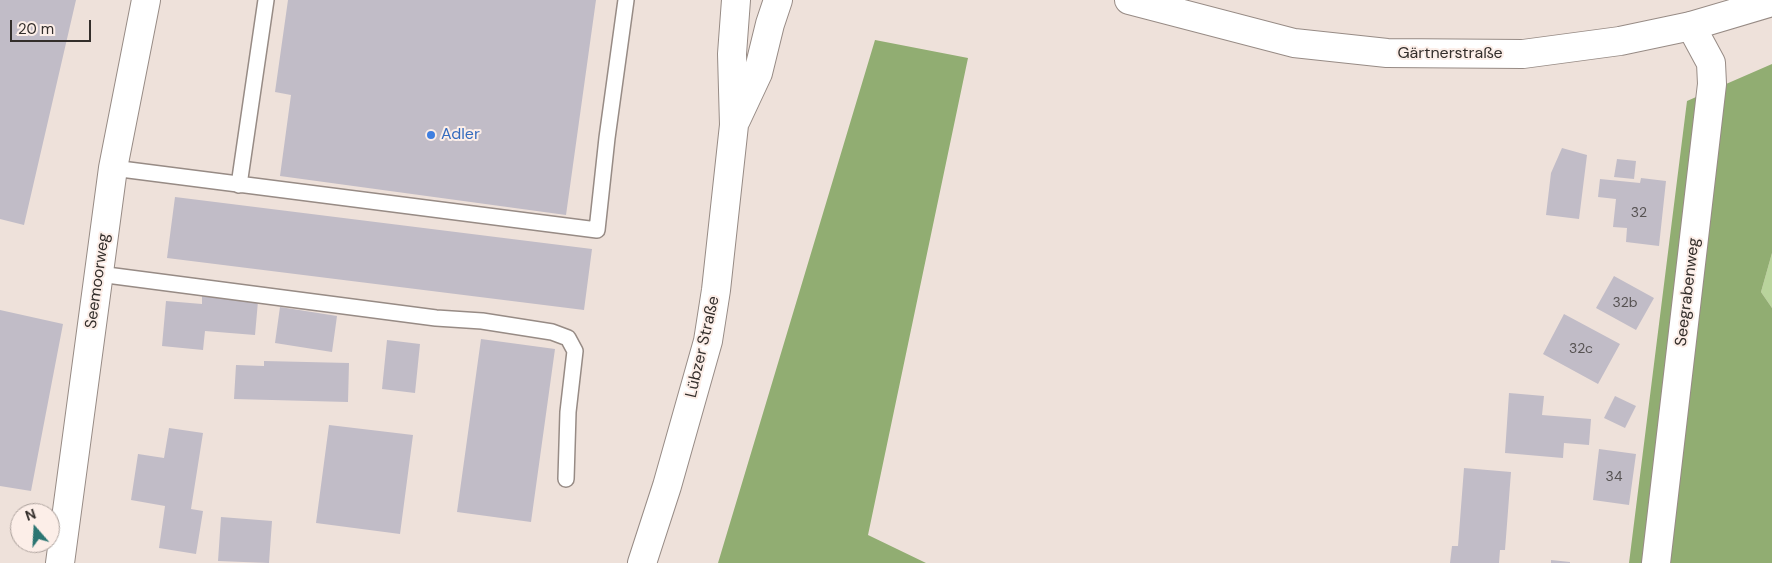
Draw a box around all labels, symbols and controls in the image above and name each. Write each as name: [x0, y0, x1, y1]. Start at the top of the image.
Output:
scale bar: [12, 10, 94, 42]
text: 20 m: [18, 19, 54, 39]
street label: Gärtnerstraße: [1397, 44, 1503, 64]
place label: Adler: [441, 125, 480, 145]
marker: Adler: [425, 129, 437, 141]
house number: 32: [1631, 205, 1647, 221]
street label: Seemoorweg: [82, 232, 114, 330]
street label: Seegrabenweg: [1672, 237, 1704, 347]
street label: Lübzer Straße: [682, 294, 724, 400]
house number: 32b: [1612, 295, 1638, 311]
house number: 32c: [1569, 341, 1593, 357]
house number: 34: [1606, 469, 1622, 485]
north arrow: [10, 503, 60, 553]
text: N: [23, 505, 38, 525]

